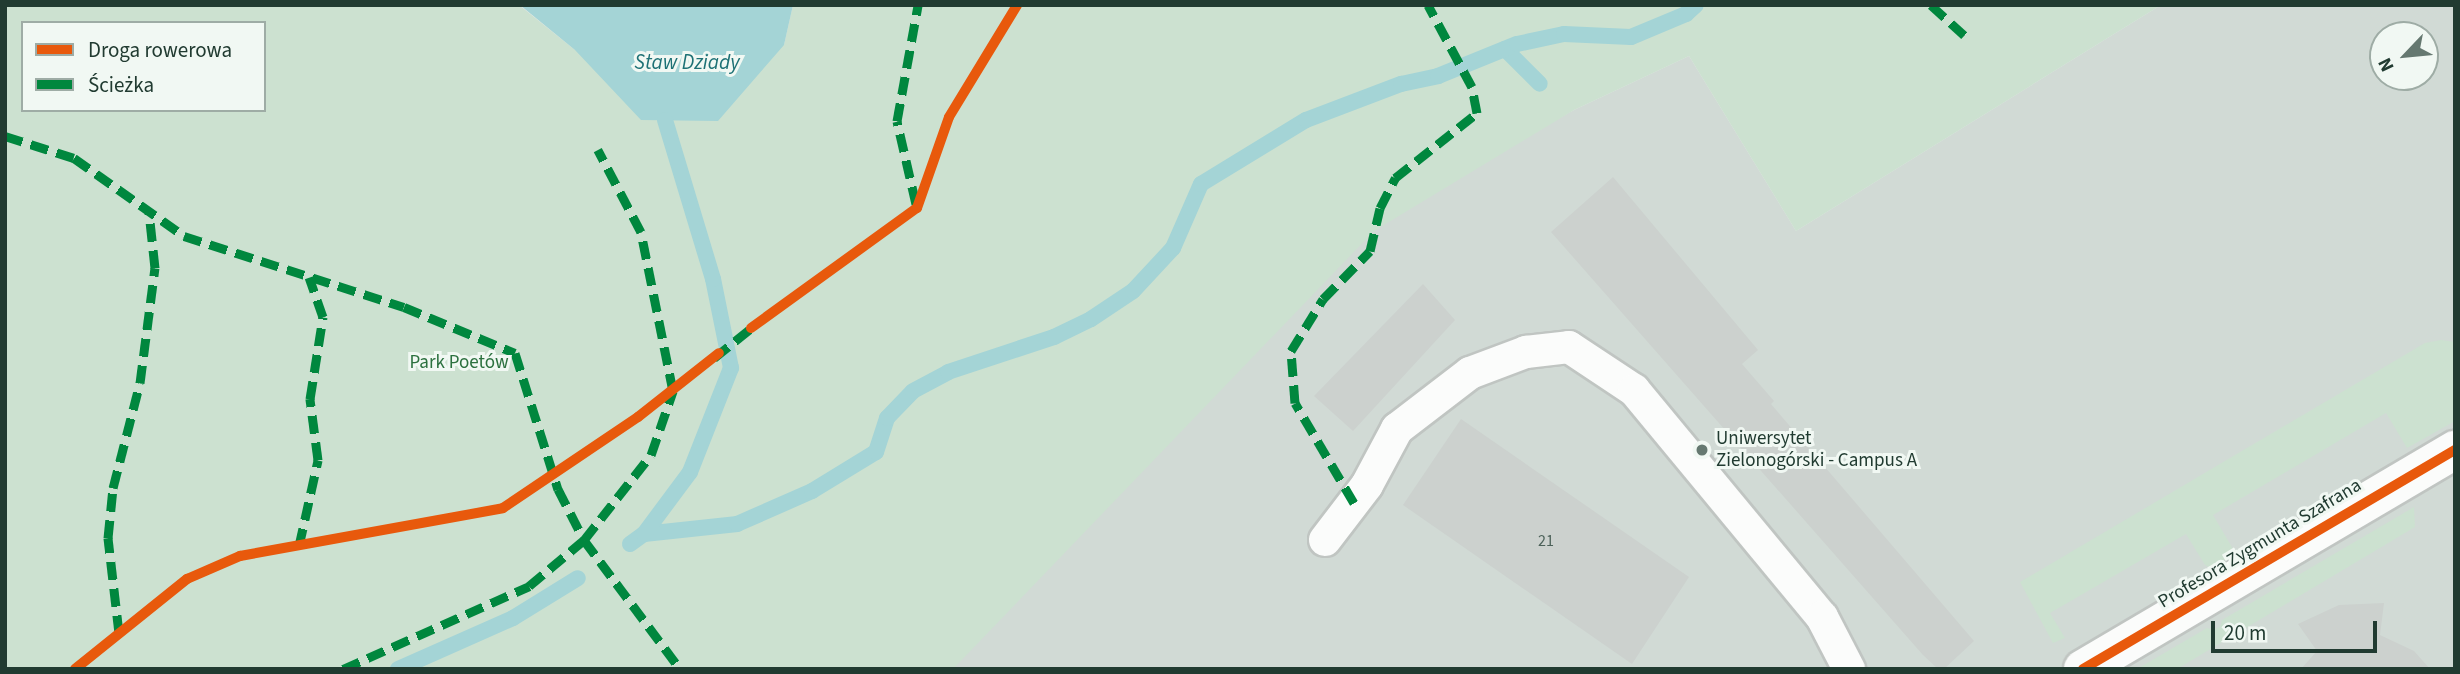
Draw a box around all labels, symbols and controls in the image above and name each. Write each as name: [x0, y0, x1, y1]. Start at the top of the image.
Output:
legend: [21, 21, 266, 112]
north arrow: [2369, 21, 2439, 91]
text: Droga rowerowa: [88, 35, 232, 65]
water label: Staw Dziady: [634, 49, 740, 75]
text: N: [2372, 53, 2401, 76]
text: Ścieżka: [88, 70, 154, 100]
park label: Park Poetów: [409, 352, 509, 374]
place label: Uniwersytet Zielonogórski - Campus A: [1716, 428, 1917, 472]
marker: Uniwersytet Zielonogórski - Campus A: [1694, 442, 1710, 458]
street label: Profesora Zygmunta Szafrana: [2154, 474, 2366, 614]
house number: 21: [1538, 531, 1554, 551]
scale bar: [2215, 608, 2381, 652]
text: 20 m: [2224, 618, 2266, 648]

